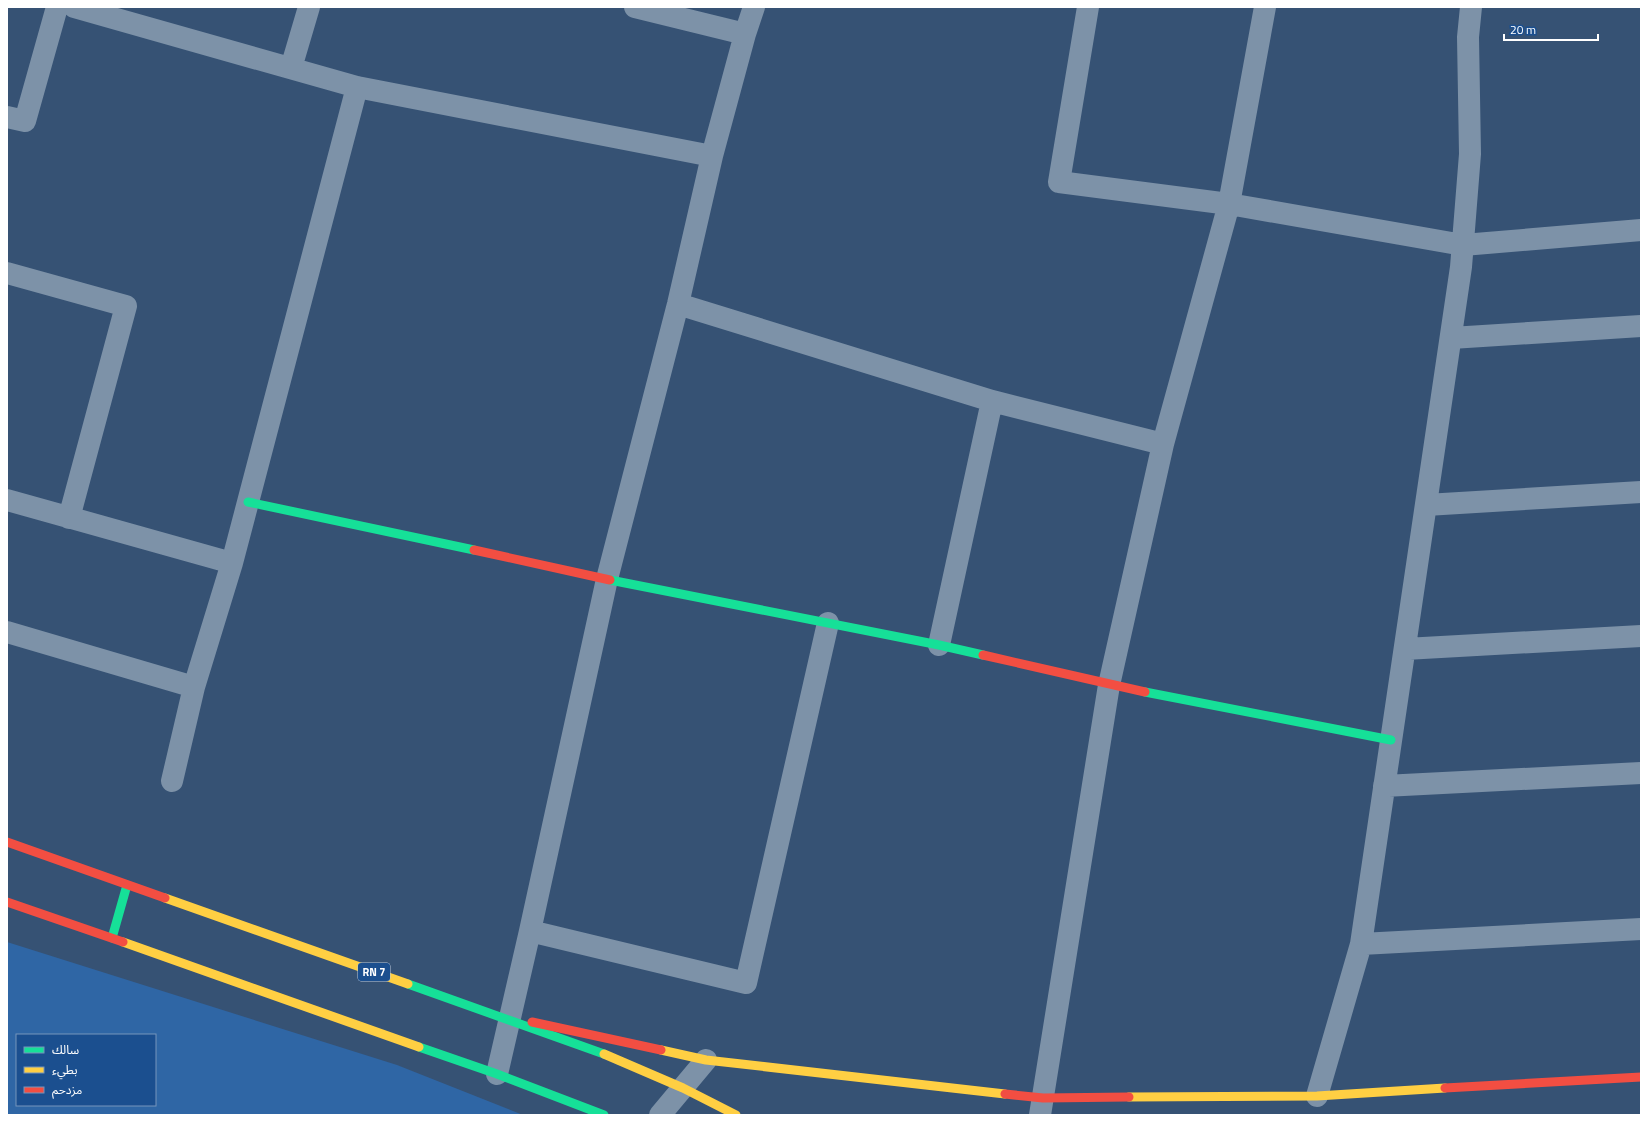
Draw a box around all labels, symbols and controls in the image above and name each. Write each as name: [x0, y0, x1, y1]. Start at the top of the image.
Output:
scale bar: [1504, 16, 1598, 42]
text: 20 m: [1510, 20, 1536, 39]
road number: RN 7: [358, 963, 390, 981]
legend: [16, 1034, 156, 1106]
text: سالك: [52, 1040, 79, 1059]
text: بطيء: [52, 1060, 78, 1080]
text: مزدحم: [52, 1080, 82, 1099]

